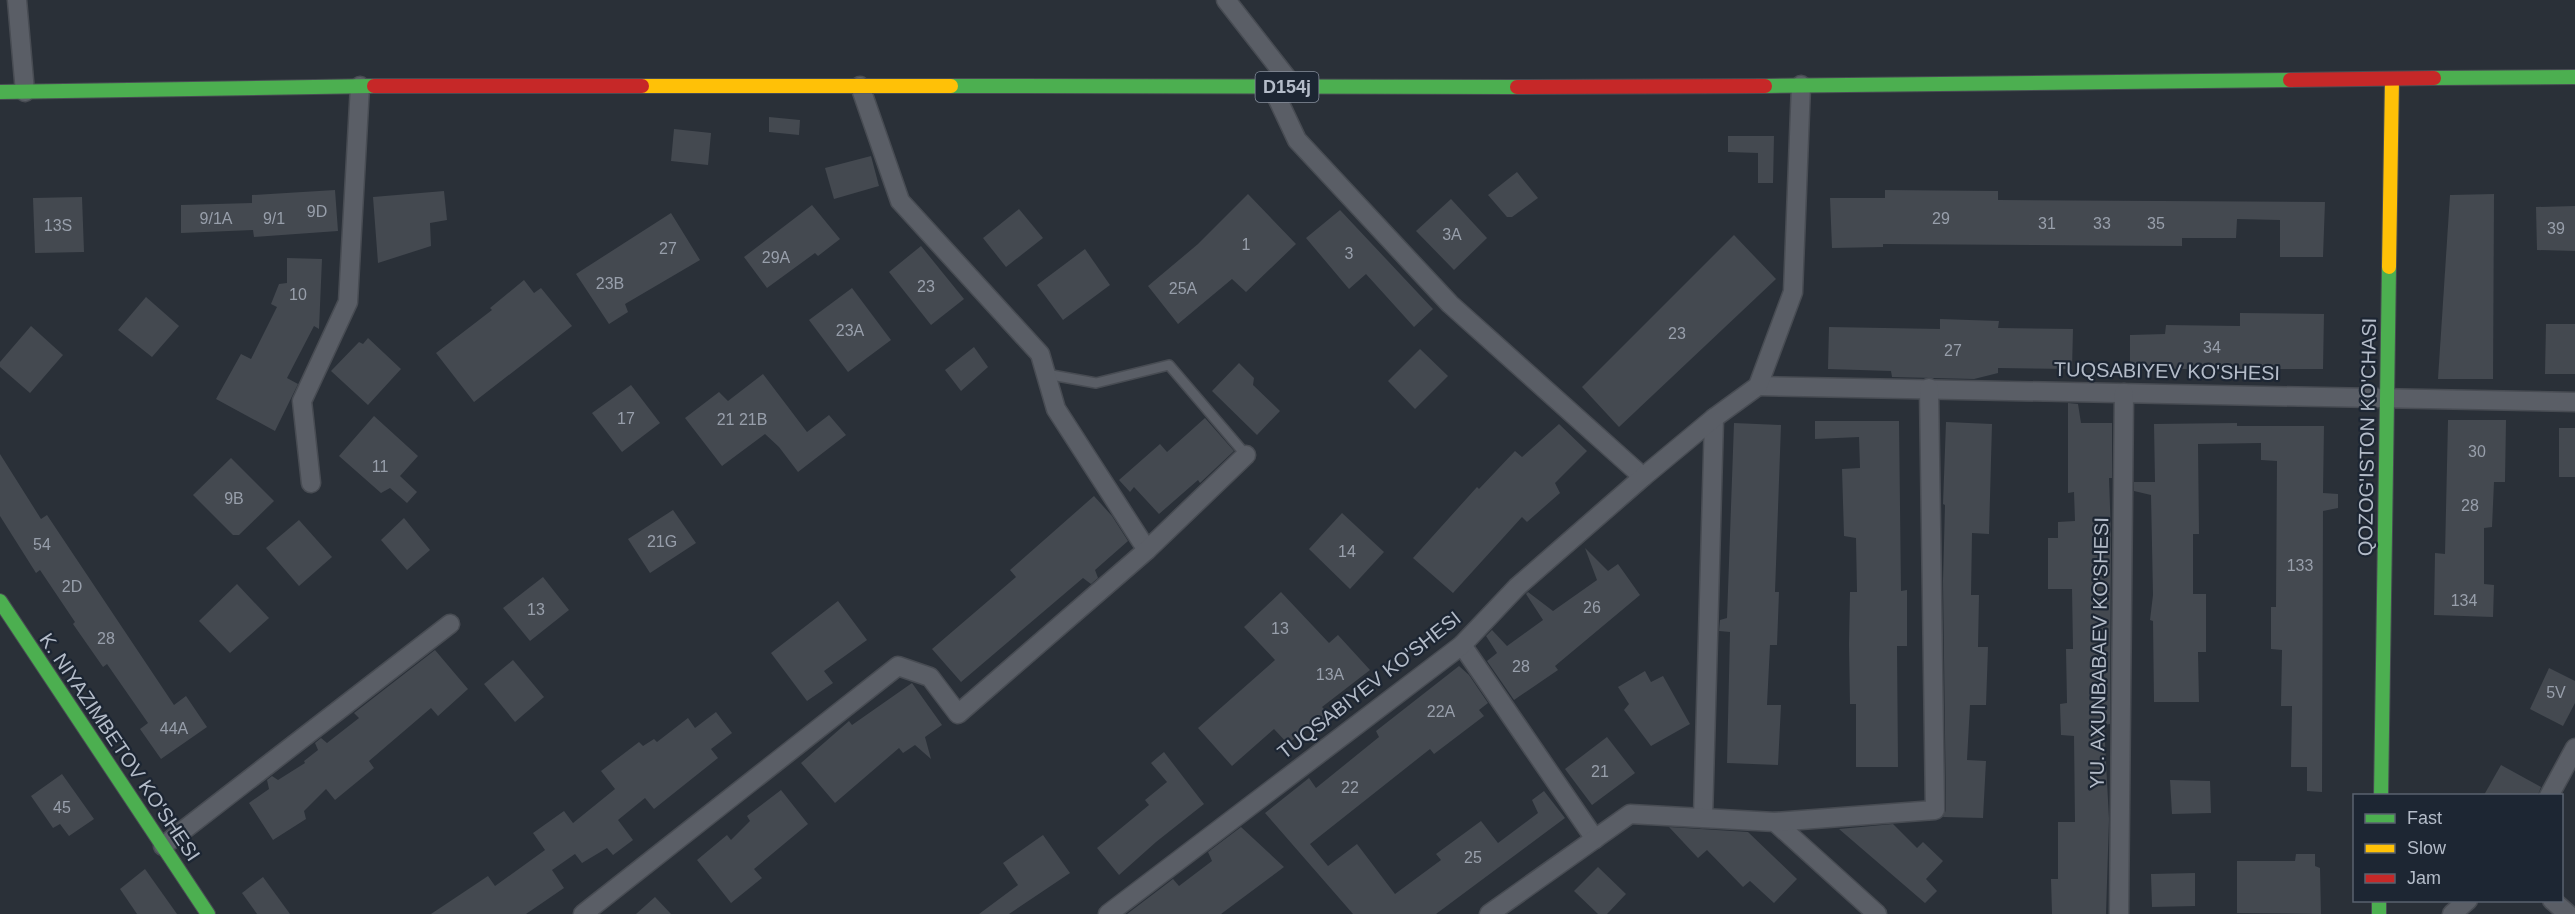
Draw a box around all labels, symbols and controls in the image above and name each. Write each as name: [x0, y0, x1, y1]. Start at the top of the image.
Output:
road number: D154j: [1256, 72, 1318, 102]
house number: 9D: [307, 203, 327, 220]
house number: 9/1A: [200, 210, 233, 227]
house number: 9/1: [263, 210, 285, 227]
house number: 29: [1932, 210, 1950, 227]
house number: 31: [2038, 215, 2056, 232]
house number: 33: [2093, 215, 2111, 232]
house number: 35: [2147, 215, 2165, 232]
house number: 13S: [44, 217, 72, 234]
house number: 39: [2547, 220, 2565, 237]
house number: 3A: [1442, 226, 1462, 243]
house number: 1: [1242, 236, 1251, 253]
house number: 27: [659, 240, 677, 257]
house number: 3: [1345, 245, 1354, 262]
house number: 29A: [762, 249, 791, 266]
house number: 23B: [596, 275, 624, 292]
house number: 23: [917, 278, 935, 295]
house number: 25A: [1169, 280, 1198, 297]
house number: 10: [289, 286, 307, 303]
street label: QOZOG'ISTON KO'CHASI: [2354, 318, 2380, 556]
house number: 23A: [836, 322, 865, 339]
house number: 23: [1668, 325, 1686, 342]
house number: 34: [2203, 339, 2221, 356]
house number: 27: [1944, 342, 1962, 359]
street label: TUQSABIYEV KO'SHESI: [2054, 358, 2280, 384]
house number: 17: [617, 410, 635, 427]
house number: 21 21B: [717, 411, 767, 428]
house number: 30: [2468, 443, 2486, 460]
house number: 11: [372, 458, 388, 475]
house number: 9B: [224, 490, 244, 507]
house number: 28: [2461, 497, 2479, 514]
street label: YU. AXUNBABAEV KO'SHESI: [2086, 517, 2112, 789]
house number: 21G: [647, 533, 677, 550]
house number: 54: [33, 536, 51, 553]
house number: 14: [1338, 543, 1356, 560]
house number: 133: [2287, 557, 2313, 574]
house number: 2D: [62, 578, 82, 595]
house number: 134: [2451, 592, 2477, 609]
house number: 26: [1583, 599, 1601, 616]
house number: 13: [527, 601, 545, 618]
street label: TUQSABIYEV KO'SHESI: [1273, 607, 1465, 763]
house number: 13: [1271, 620, 1289, 637]
street label: K. NIYAZIMBETOV KO'SHESI: [35, 629, 205, 865]
house number: 28: [97, 630, 115, 647]
house number: 28: [1512, 658, 1530, 675]
house number: 13A: [1316, 666, 1345, 683]
house number: 5V: [2546, 684, 2566, 701]
house number: 22A: [1427, 703, 1456, 720]
house number: 44A: [160, 720, 189, 737]
house number: 21: [1591, 763, 1609, 780]
house number: 22: [1341, 779, 1359, 796]
legend: [2353, 794, 2563, 902]
house number: 45: [53, 799, 71, 816]
text: Fast: [2407, 808, 2442, 828]
text: Slow: [2407, 838, 2447, 858]
house number: 25: [1464, 849, 1482, 866]
text: Jam: [2407, 868, 2441, 888]

